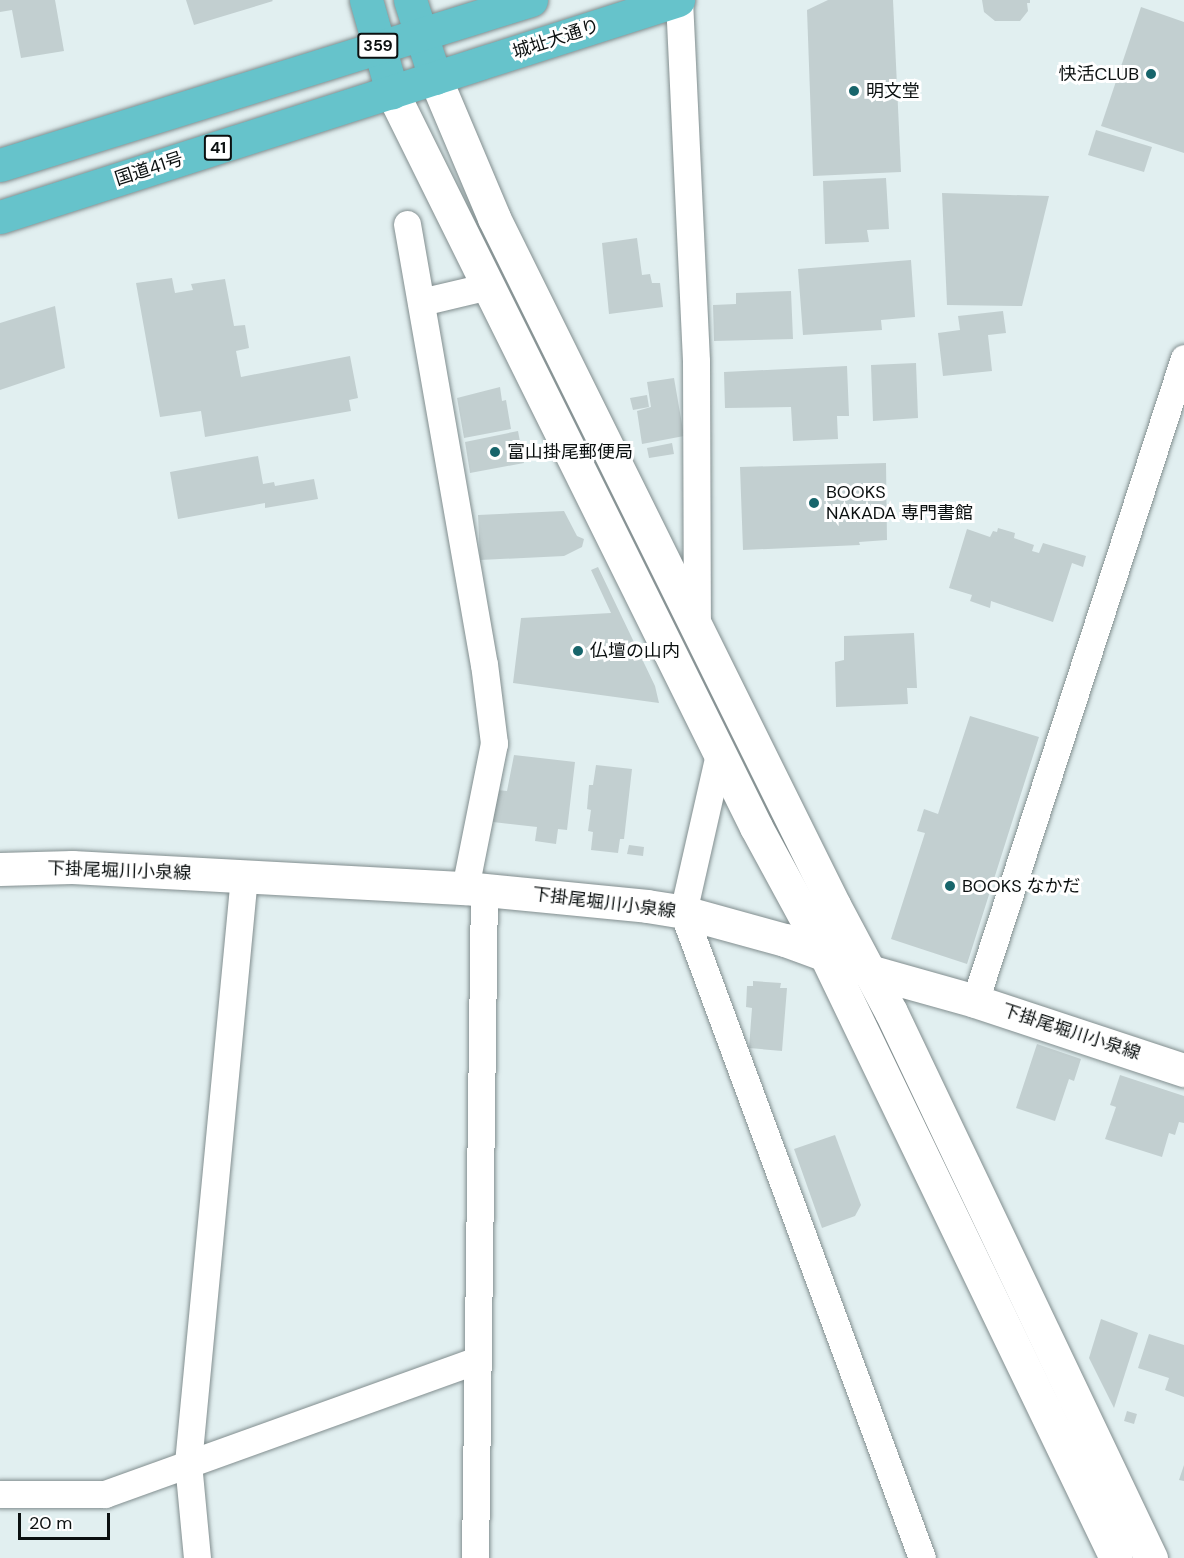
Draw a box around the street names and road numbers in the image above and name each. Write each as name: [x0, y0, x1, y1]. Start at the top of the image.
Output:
street label: 城址大通り: [510, 15, 602, 63]
road number: 359: [357, 33, 399, 59]
road number: 41: [203, 135, 233, 161]
street label: 国道41号: [112, 148, 186, 190]
street label: 下掛尾堀川小泉線: [47, 858, 191, 884]
street label: 下掛尾堀川小泉線: [531, 884, 677, 922]
street label: 下掛尾堀川小泉線: [999, 999, 1143, 1065]

